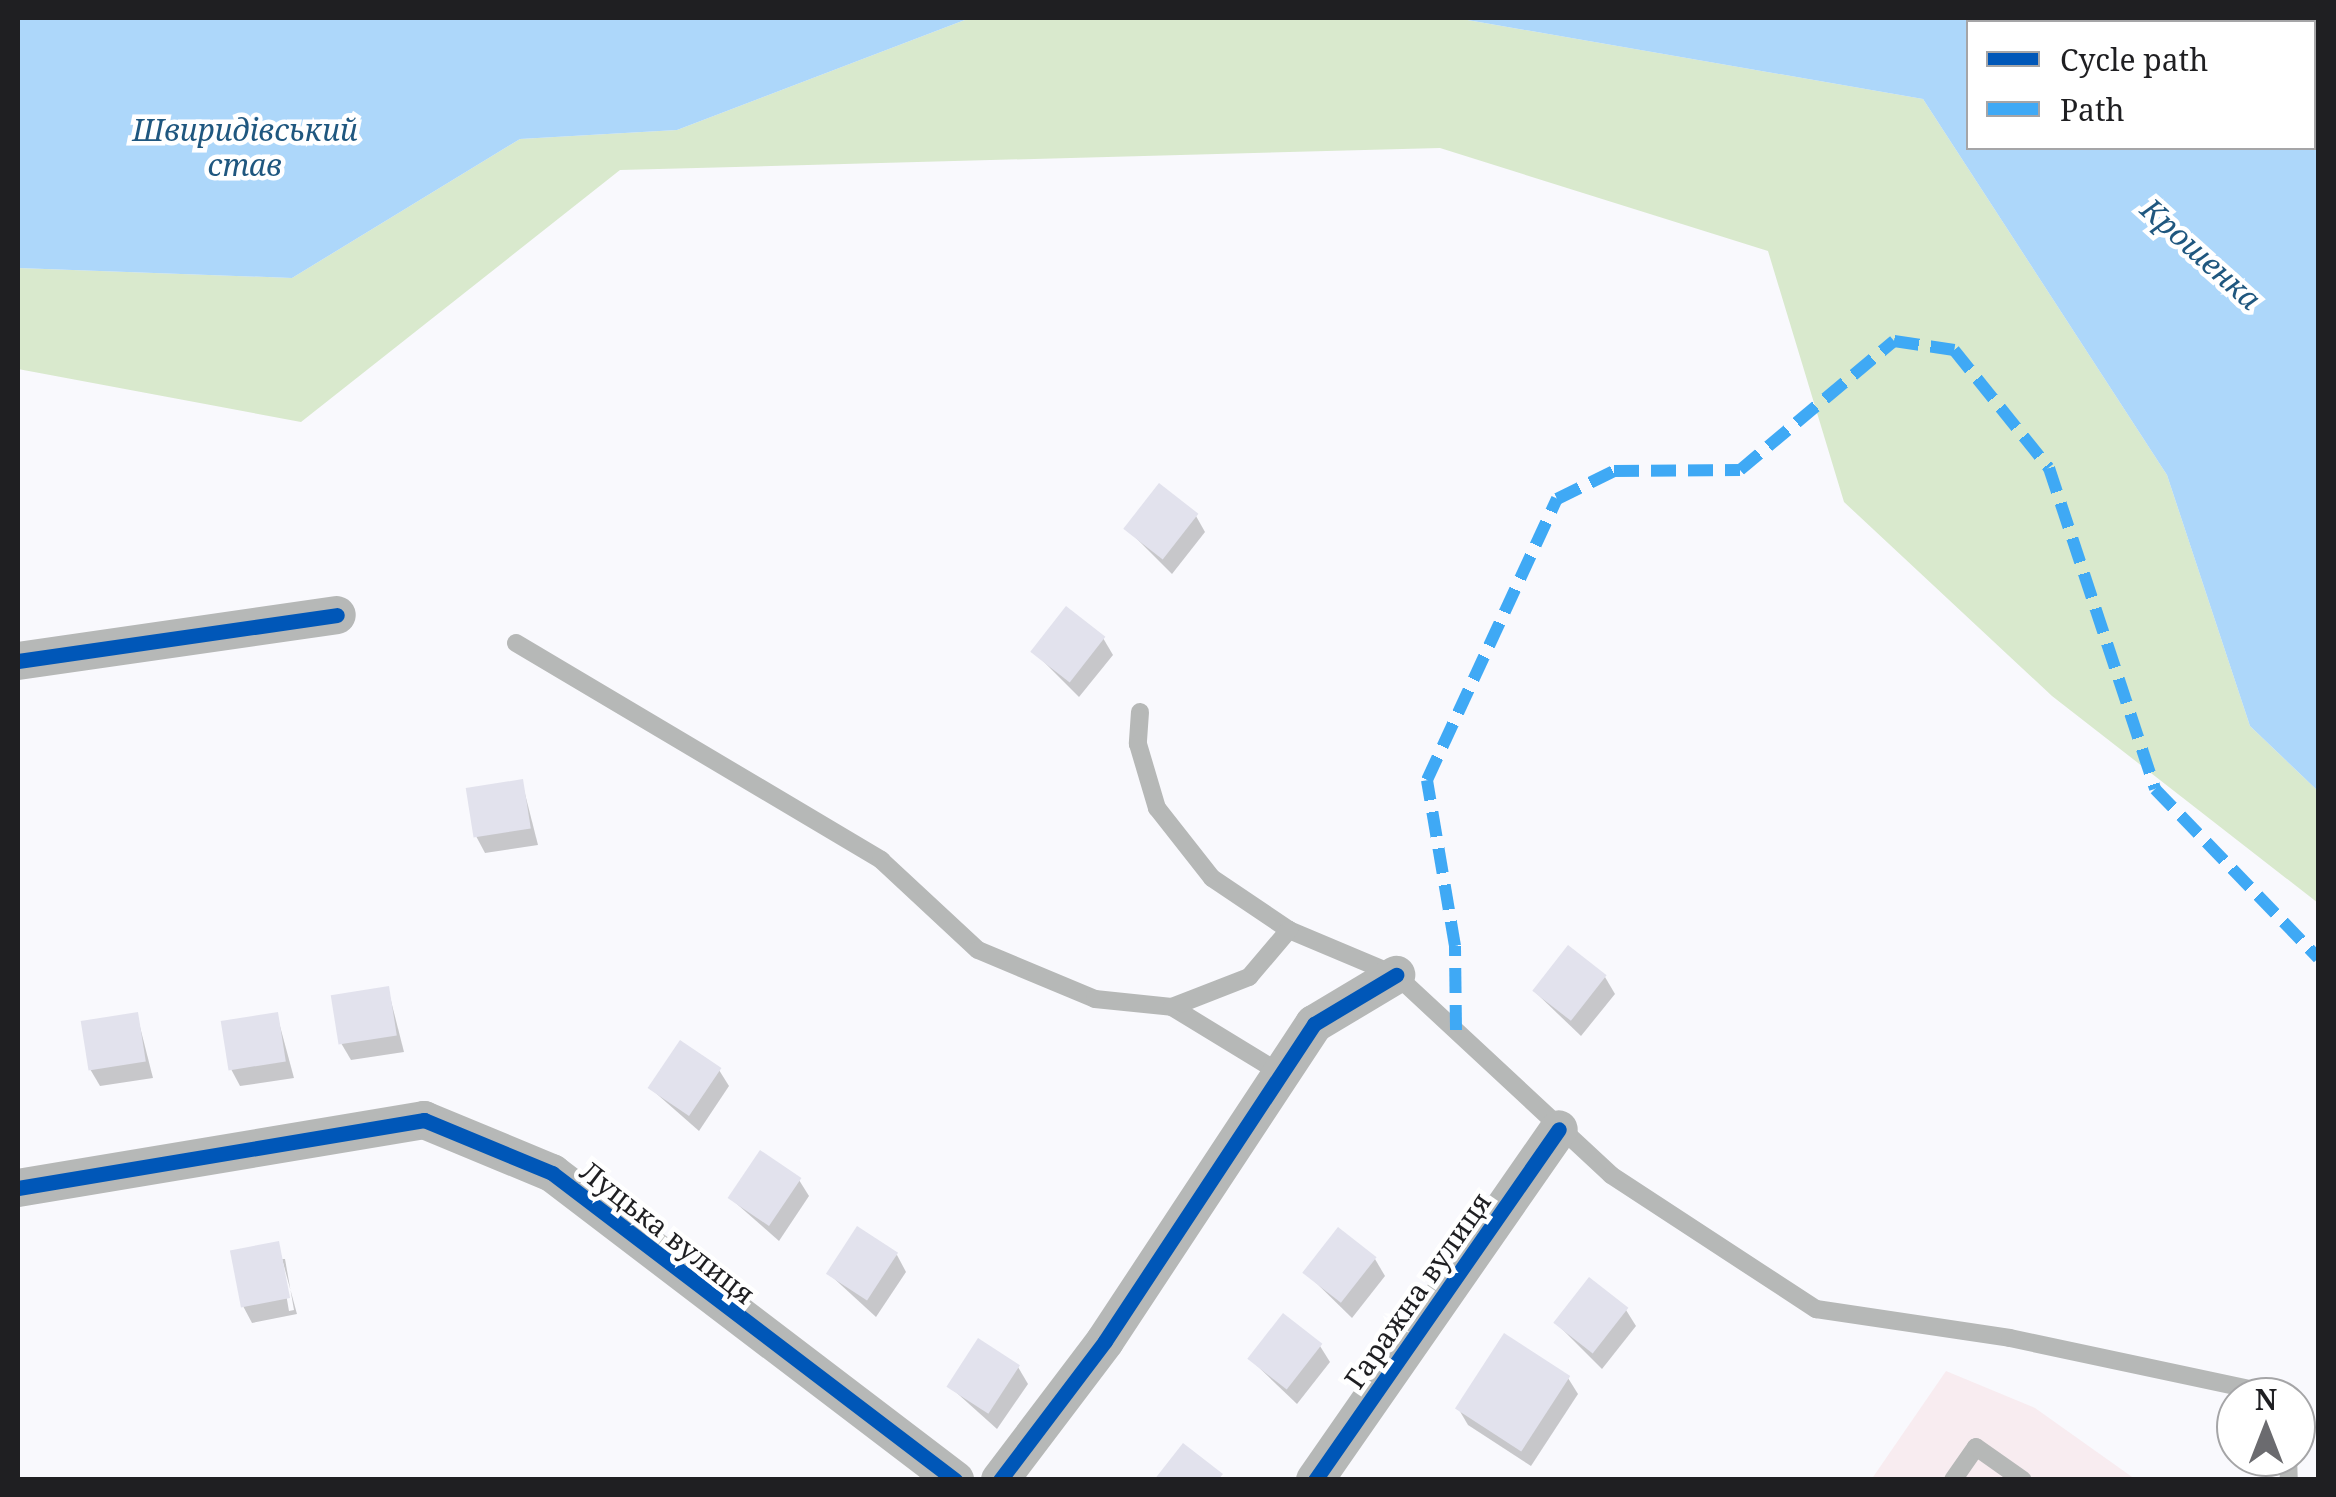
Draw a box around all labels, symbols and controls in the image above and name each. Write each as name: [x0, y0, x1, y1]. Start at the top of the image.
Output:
legend: [1966, 20, 2316, 150]
text: Cycle path: [2060, 39, 2208, 80]
text: Path: [2060, 89, 2125, 130]
water label: Швиридівський став: [132, 112, 358, 182]
water label: Крошенка: [2134, 191, 2268, 317]
street label: Луцька вулиця: [574, 1154, 762, 1310]
street label: Гаражна вулиця: [1337, 1185, 1497, 1395]
north arrow: [2216, 1377, 2316, 1477]
text: N: [2255, 1380, 2277, 1418]

